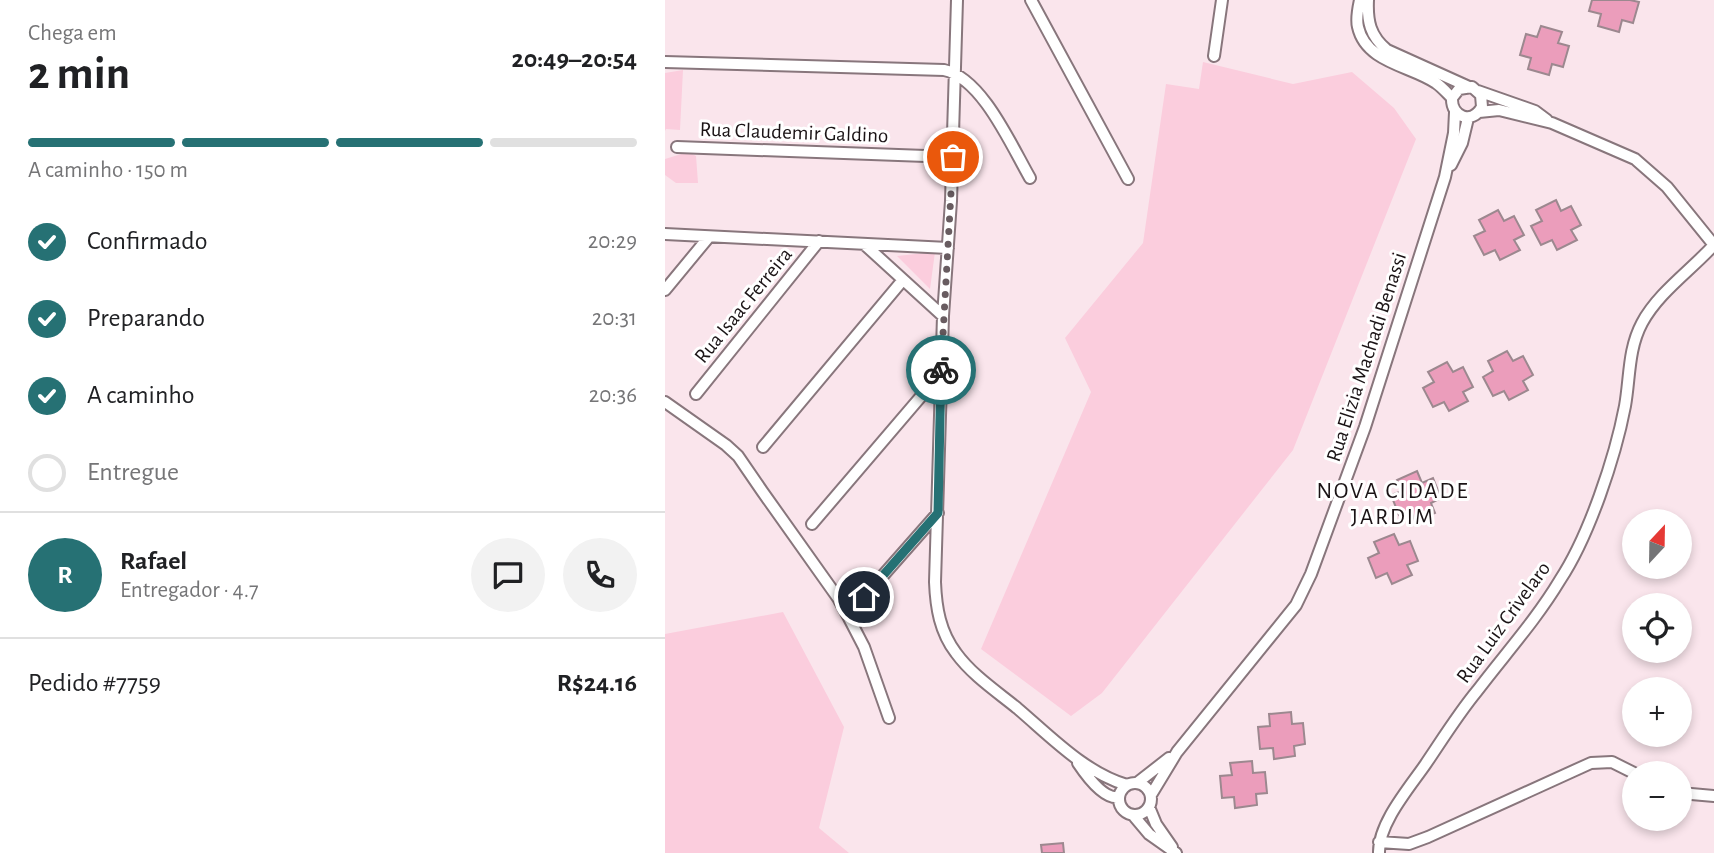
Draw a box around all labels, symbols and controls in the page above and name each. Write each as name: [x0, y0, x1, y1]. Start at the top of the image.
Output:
text: Chega em: [28, 22, 117, 45]
text: 20:49–20:54: [512, 46, 637, 72]
text: 2 min: [28, 51, 130, 97]
street label: Rua Claudemir Galdino: [699, 119, 889, 146]
pin: [923, 127, 983, 187]
icon: bag: [934, 138, 972, 176]
text: A caminho · 150 m: [28, 159, 188, 182]
icon: check: [28, 223, 66, 261]
text: Confirmado: [87, 228, 208, 254]
text: 20:29: [588, 230, 637, 253]
street label: Rua Isaac Ferreira: [691, 243, 796, 367]
street label: Rua Elizia Machadi Benassi: [1323, 250, 1410, 464]
icon: check: [28, 300, 66, 338]
text: Preparando: [87, 305, 205, 331]
text: 20:31: [592, 307, 637, 330]
courier: [906, 335, 976, 405]
icon: bike: [922, 351, 960, 389]
icon: check: [28, 377, 66, 415]
text: A caminho: [87, 382, 195, 408]
text: 20:36: [589, 384, 637, 407]
text: Entregue: [87, 459, 179, 485]
district label: NOVA CIDADE JARDIM: [1316, 480, 1470, 529]
north arrow: [1622, 509, 1692, 579]
map controls: [1622, 509, 1692, 831]
button: chat: [471, 538, 545, 612]
button: phone: [563, 538, 637, 612]
text: Rafael: [120, 548, 187, 574]
street label: Rua Luiz Crivelaro: [1453, 558, 1554, 687]
text: R: [57, 562, 73, 588]
pin: [834, 567, 894, 627]
icon: home: [845, 578, 883, 616]
text: Entregador · 4.7: [120, 579, 259, 602]
button: locate: [1622, 593, 1692, 663]
text: Pedido #7759: [28, 670, 161, 696]
text: R$24.16: [557, 670, 637, 696]
button: +: [1622, 677, 1692, 747]
button: −: [1622, 761, 1692, 831]

